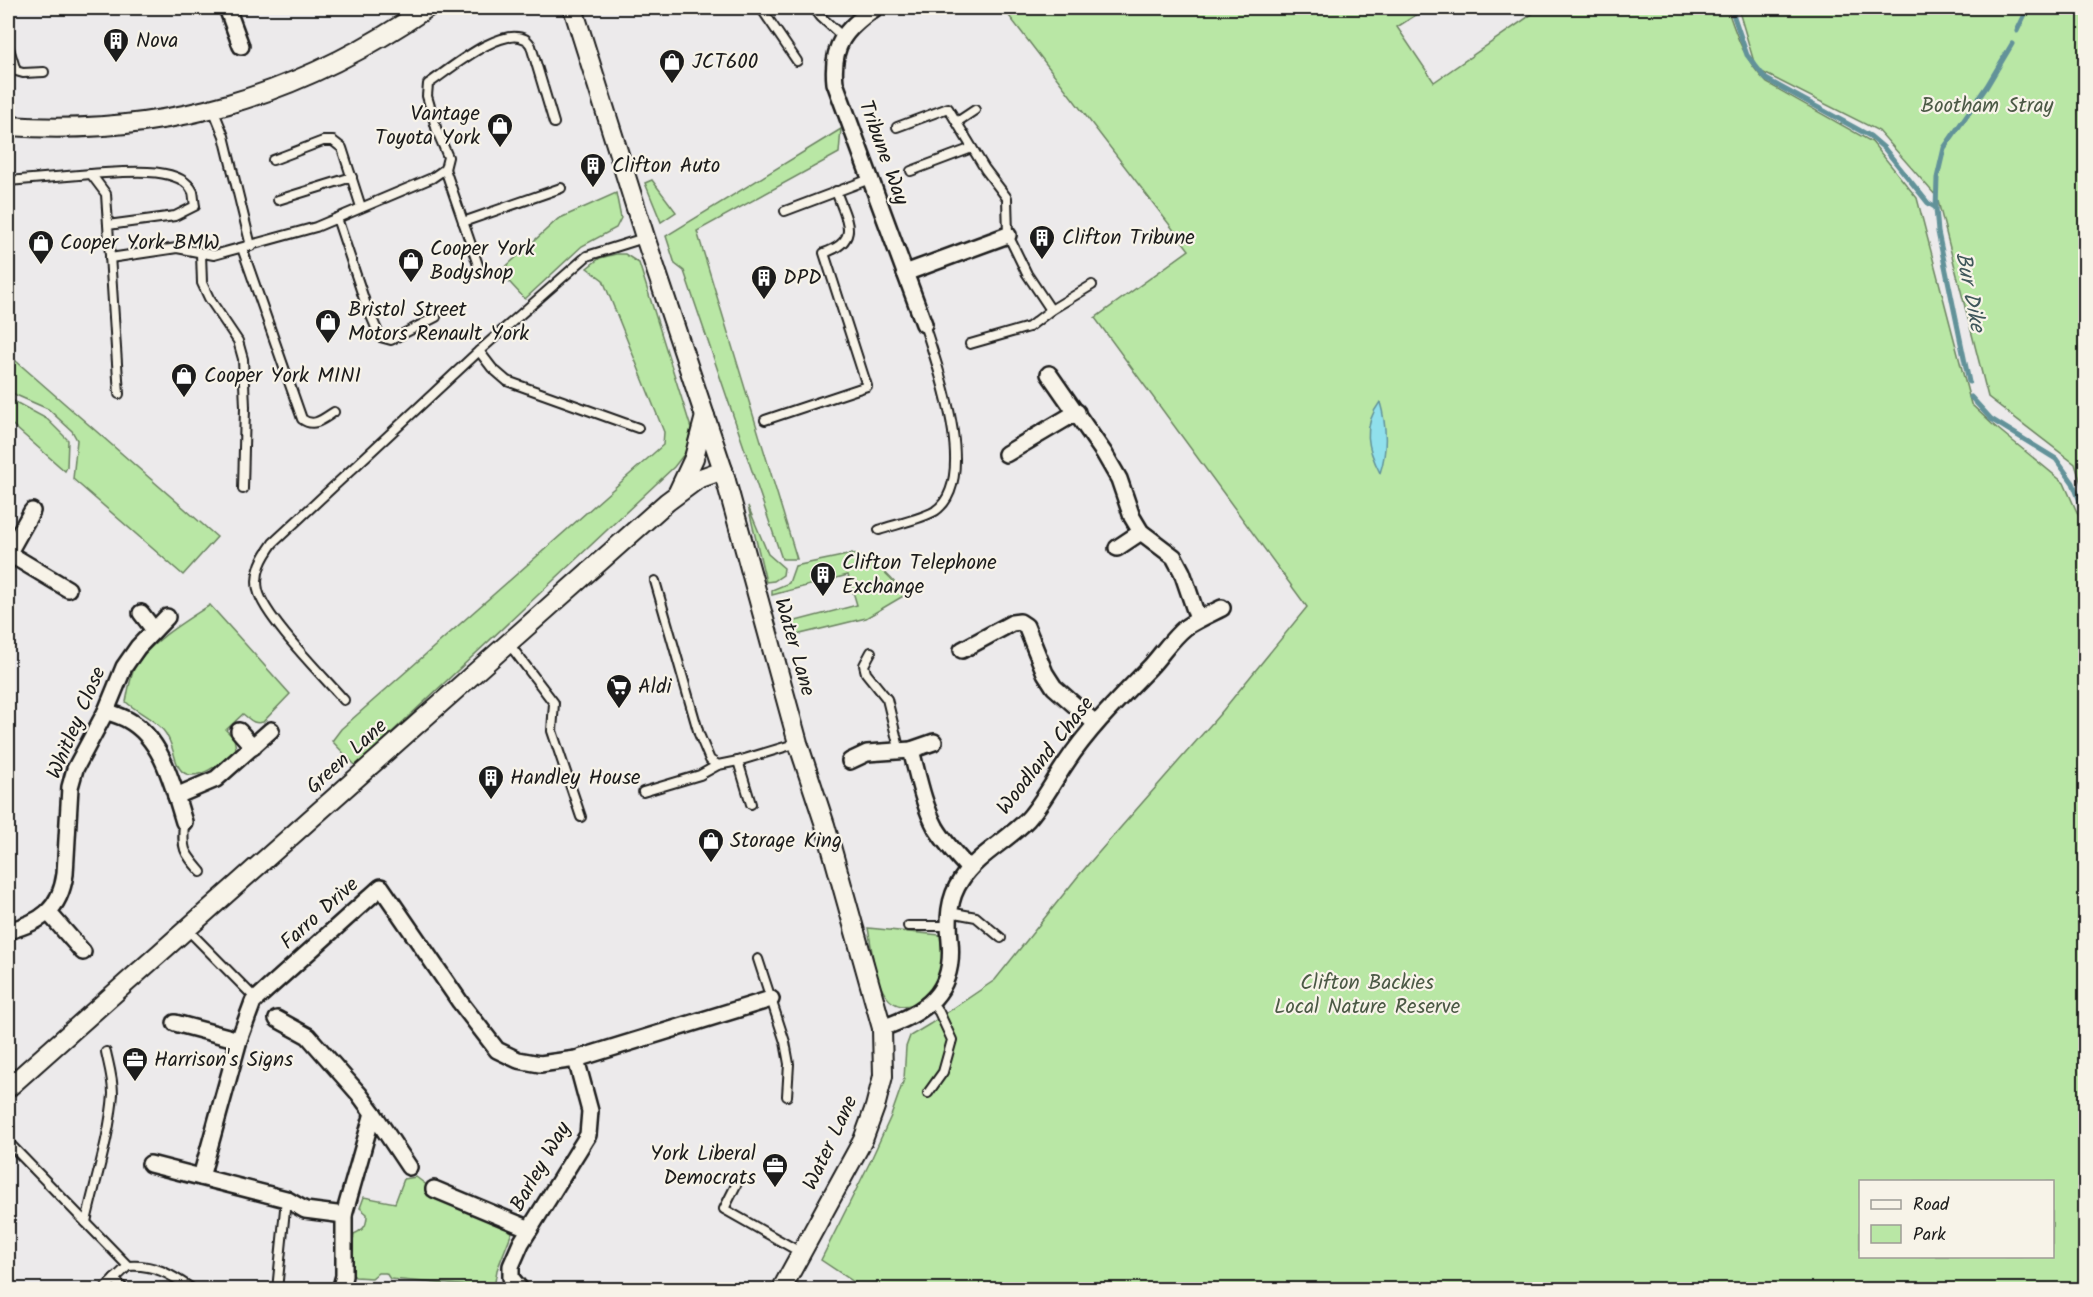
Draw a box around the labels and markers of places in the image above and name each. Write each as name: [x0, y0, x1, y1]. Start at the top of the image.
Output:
place label: Nova: [136, 25, 178, 58]
building icon: Nova: [101, 26, 131, 64]
place label: JCT600: [692, 46, 758, 79]
shop icon: JCT600: [657, 47, 687, 85]
place label: Vantage Toyota York: [375, 98, 481, 155]
shop icon: Vantage Toyota York: [485, 111, 515, 149]
place label: Clifton Auto: [612, 150, 720, 183]
building icon: Clifton Auto: [578, 151, 608, 189]
place label: Clifton Tribune: [1062, 222, 1195, 255]
building icon: Clifton Tribune: [1027, 223, 1057, 261]
place label: Cooper York BMW: [60, 227, 220, 260]
shop icon: Cooper York BMW: [26, 228, 56, 266]
place label: Cooper York Bodyshop: [430, 233, 535, 290]
shop icon: Cooper York Bodyshop: [396, 246, 426, 284]
place label: DPD: [783, 262, 822, 295]
building icon: DPD: [749, 263, 779, 301]
place label: Bristol Street Motors Renault York: [348, 294, 529, 351]
shop icon: Bristol Street Motors Renault York: [313, 307, 343, 345]
place label: Cooper York MINI: [204, 360, 361, 393]
shop icon: Cooper York MINI: [169, 361, 199, 399]
place label: Clifton Telephone Exchange: [842, 547, 997, 604]
building icon: Clifton Telephone Exchange: [808, 560, 838, 598]
place label: Aldi: [638, 671, 672, 704]
supermarket icon: Aldi: [604, 672, 634, 710]
place label: Handley House: [510, 762, 641, 795]
building icon: Handley House: [476, 763, 506, 801]
place label: Storage King: [730, 825, 842, 858]
shop icon: Storage King: [696, 826, 726, 864]
place label: Harrison's Signs: [154, 1044, 293, 1077]
office icon: Harrison's Signs: [120, 1045, 150, 1083]
place label: York Liberal Democrats: [650, 1138, 756, 1195]
office icon: York Liberal Democrats: [760, 1151, 790, 1189]

